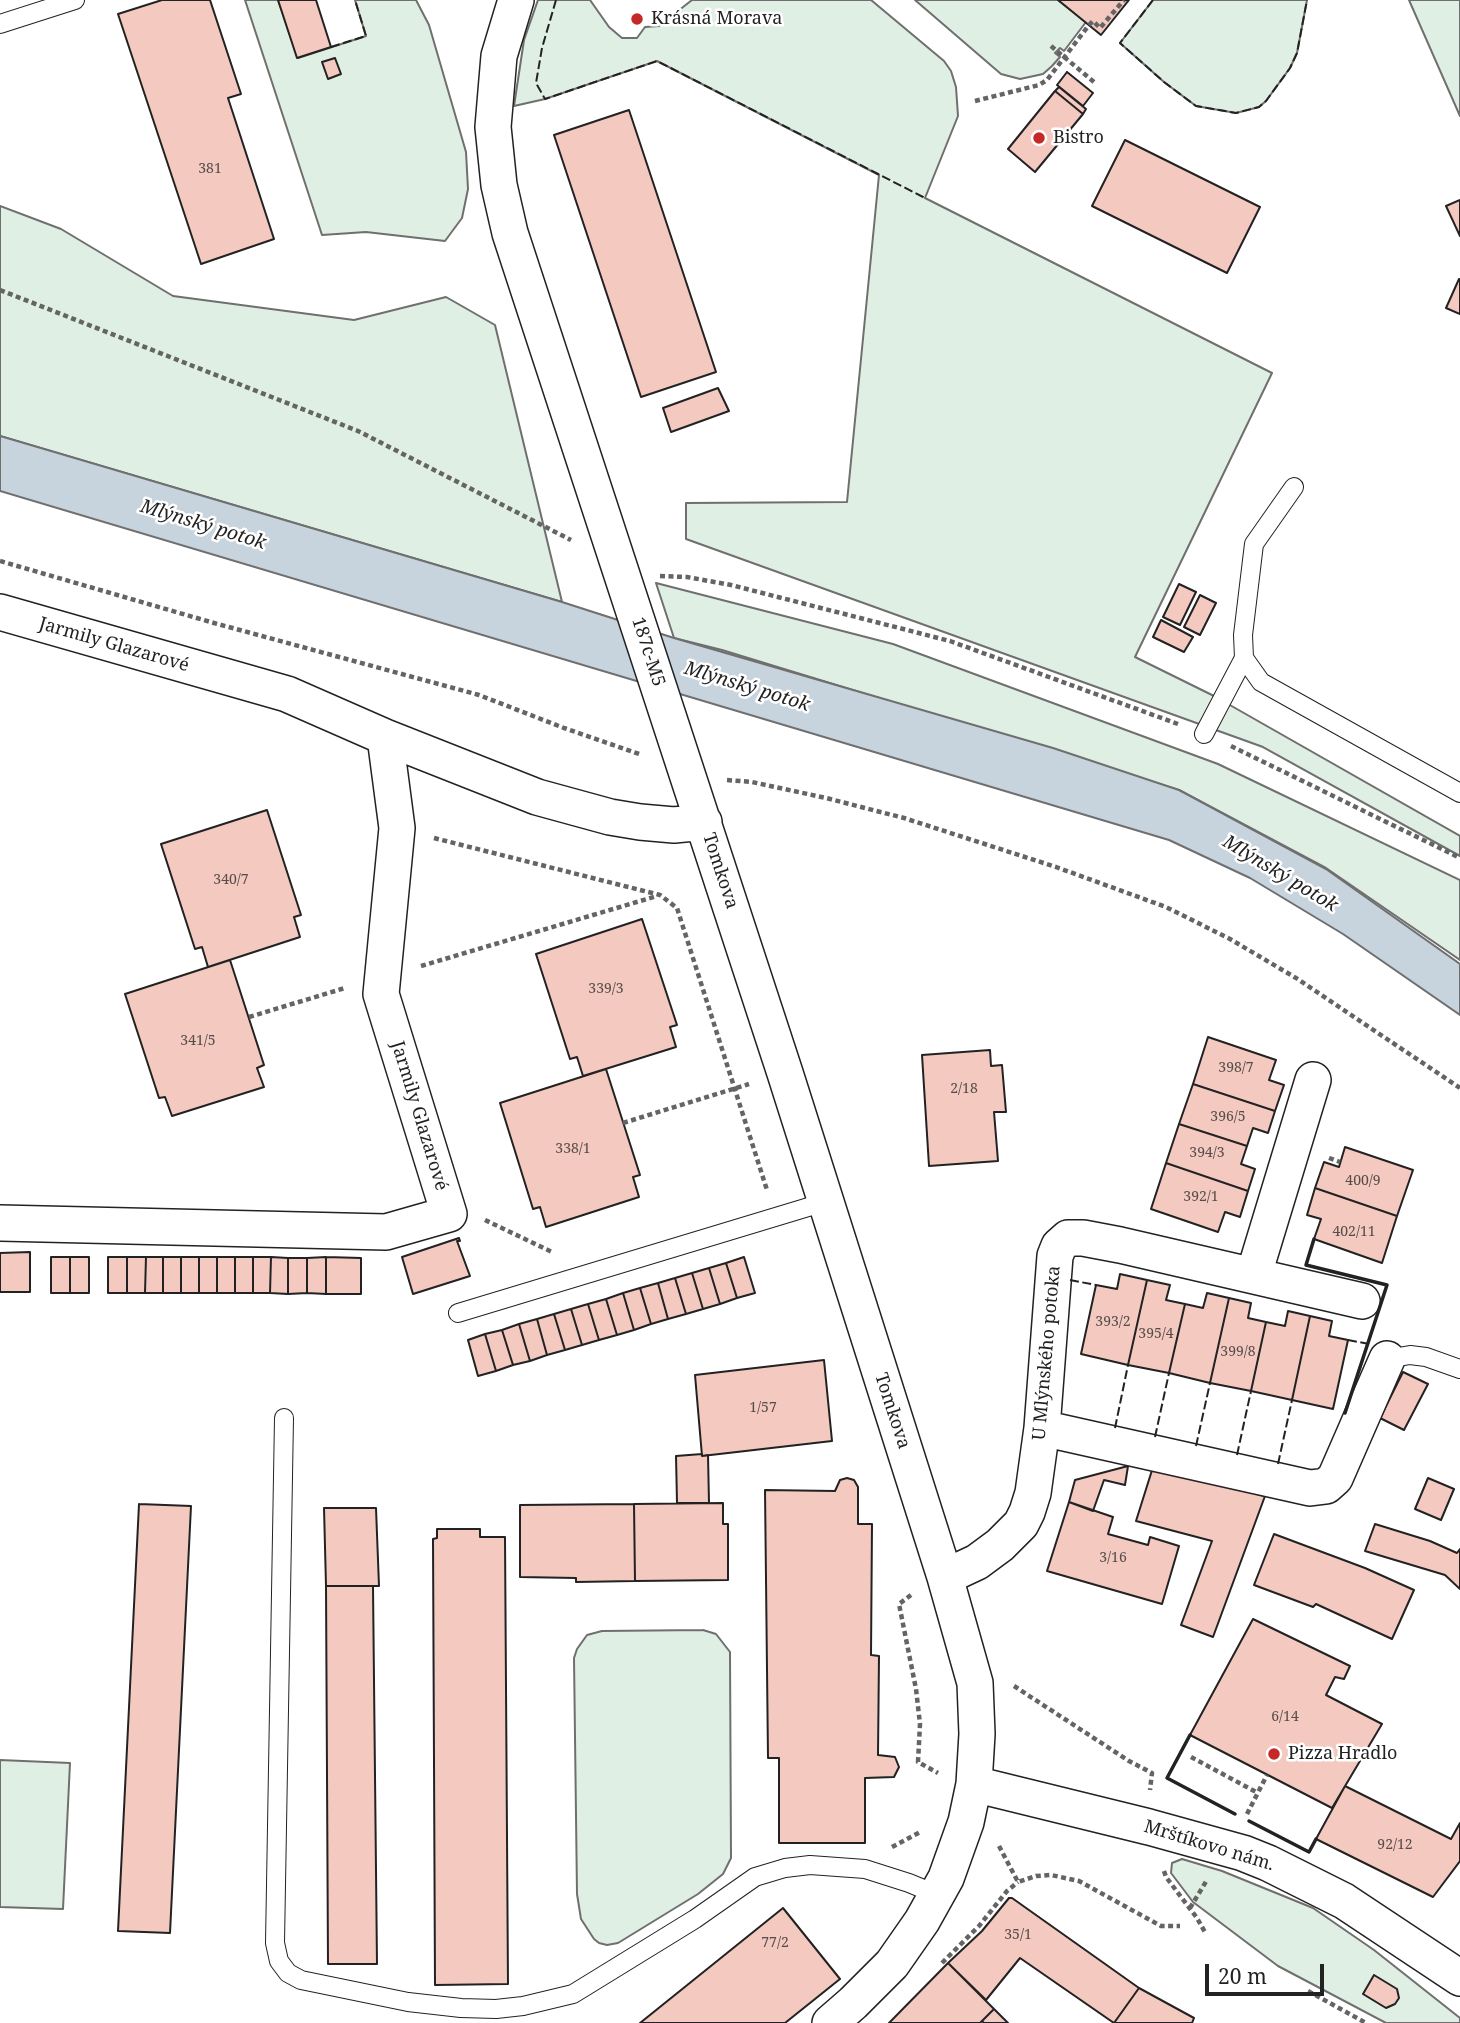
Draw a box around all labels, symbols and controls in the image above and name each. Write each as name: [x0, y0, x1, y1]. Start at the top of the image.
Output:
place label: Krásná Morava: [651, 8, 782, 30]
marker: Krásná Morava: [629, 11, 645, 27]
place label: Bistro: [1053, 127, 1104, 149]
marker: Bistro: [1031, 130, 1047, 146]
house number: 381: [198, 161, 222, 177]
water label: Mlýnský potok: [137, 495, 269, 555]
street label: Jarmily Glazarové: [37, 613, 191, 677]
street label: 187c-M5: [627, 615, 669, 689]
water label: Mlýnský potok: [681, 657, 813, 717]
street label: Tomkova: [698, 830, 742, 912]
water label: Mlýnský potok: [1218, 831, 1342, 917]
house number: 340/7: [213, 872, 249, 888]
house number: 339/3: [588, 981, 624, 997]
house number: 341/5: [180, 1033, 216, 1049]
street label: Jarmily Glazarové: [386, 1039, 452, 1193]
house number: 398/7: [1218, 1060, 1254, 1076]
house number: 2/18: [950, 1081, 978, 1097]
house number: 396/5: [1210, 1109, 1246, 1125]
house number: 338/1: [555, 1141, 591, 1157]
house number: 394/3: [1189, 1145, 1225, 1161]
house number: 400/9: [1345, 1173, 1381, 1189]
house number: 392/1: [1183, 1189, 1219, 1205]
house number: 402/11: [1332, 1224, 1376, 1240]
street label: U Mlýnského potoka: [1029, 1265, 1065, 1441]
house number: 393/2: [1095, 1314, 1131, 1330]
house number: 395/4: [1138, 1326, 1174, 1342]
house number: 399/8: [1220, 1344, 1256, 1360]
street label: Tomkova: [870, 1370, 914, 1452]
house number: 1/57: [749, 1400, 777, 1416]
house number: 3/16: [1099, 1550, 1127, 1566]
house number: 6/14: [1271, 1709, 1299, 1725]
place label: Pizza Hradlo: [1288, 1743, 1397, 1765]
marker: Pizza Hradlo: [1266, 1746, 1282, 1762]
street label: Mrštíkovo nám.: [1141, 1816, 1277, 1876]
house number: 92/12: [1377, 1837, 1413, 1853]
house number: 35/1: [1004, 1927, 1032, 1943]
house number: 77/2: [761, 1935, 789, 1951]
scale bar: [1208, 1950, 1327, 1994]
text: 20 m: [1218, 1962, 1267, 1990]

